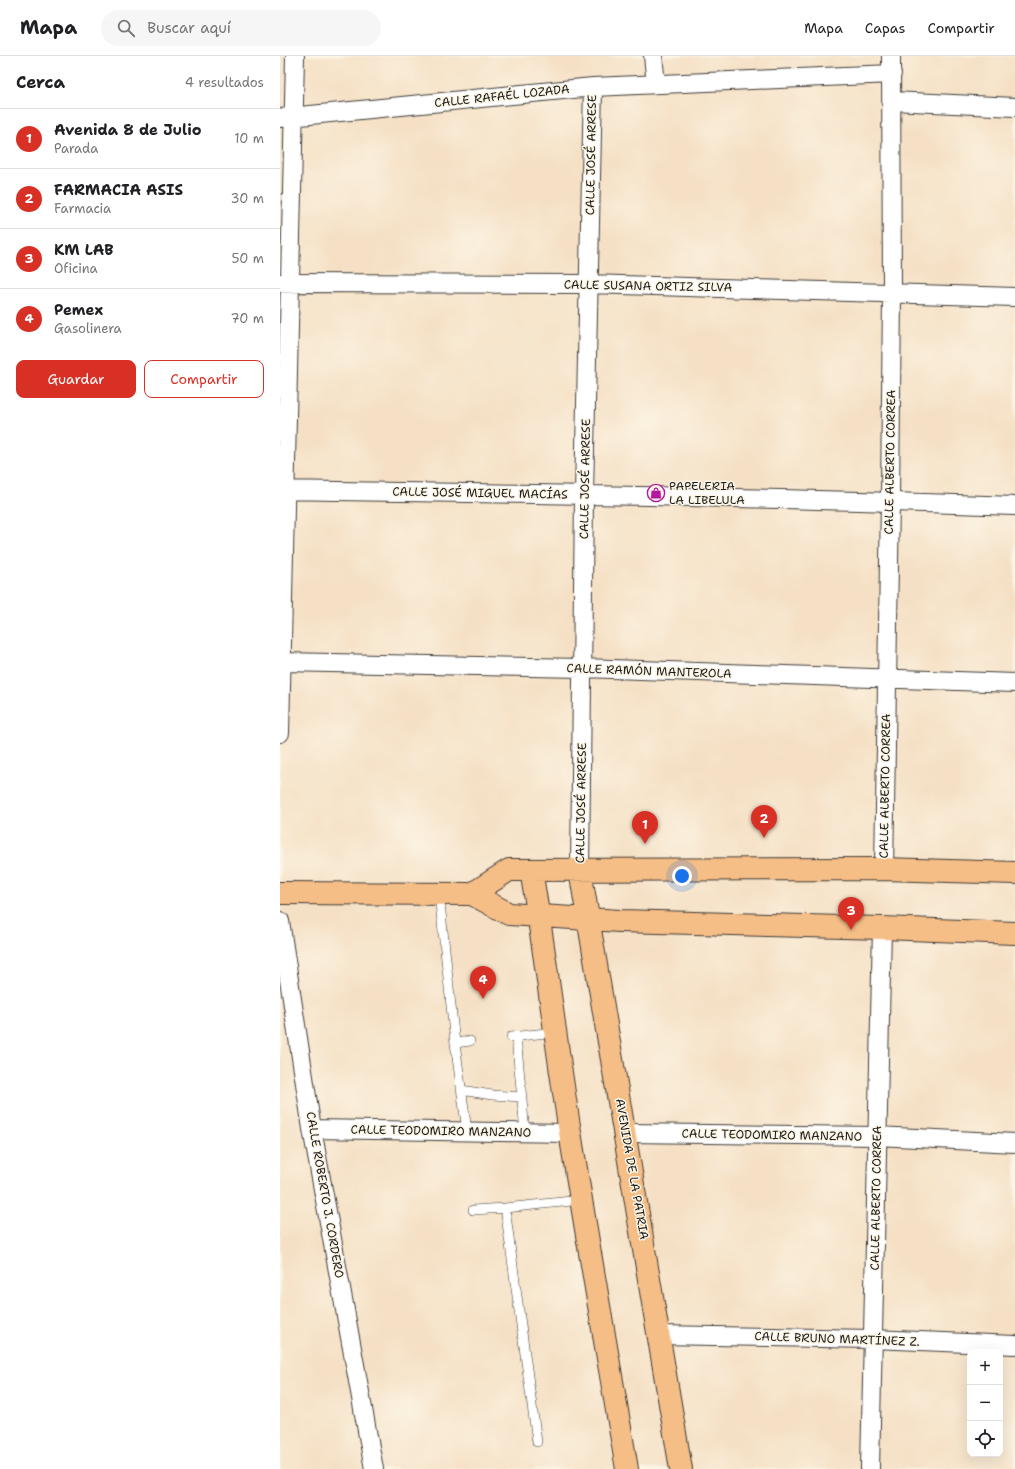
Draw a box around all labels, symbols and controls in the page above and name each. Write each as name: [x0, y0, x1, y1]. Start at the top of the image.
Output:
search box: [101, 10, 381, 46]
text: Mapa: [20, 15, 77, 40]
icon: search: [115, 17, 137, 39]
text: Buscar aquí: [147, 18, 231, 38]
text: Mapa: [804, 19, 843, 37]
text: Capas: [865, 19, 906, 37]
text: Compartir: [928, 19, 995, 37]
text: Cerca: [16, 71, 65, 93]
text: 4 resultados: [185, 74, 264, 91]
street label: CALLE RAFAÉL LOZADA: [434, 81, 571, 111]
street label: CALLE JOSÉ ARRESE: [582, 95, 600, 215]
text: Avenida 8 de Julio: [54, 120, 201, 140]
text: 1: [26, 130, 32, 147]
text: 10 m: [234, 130, 264, 147]
text: Parada: [54, 140, 98, 157]
text: FARMACIA ASIS: [54, 180, 183, 200]
text: 2: [24, 190, 34, 207]
text: 30 m: [230, 190, 264, 207]
text: Farmacia: [54, 200, 111, 217]
text: KM LAB: [54, 240, 114, 260]
text: 3: [24, 250, 34, 267]
text: 50 m: [231, 250, 264, 267]
text: Oficina: [54, 260, 98, 277]
street label: CALLE SUSANA ORTIZ SILVA: [564, 277, 733, 295]
text: Pemex: [54, 300, 103, 320]
text: 4: [24, 310, 34, 327]
text: 70 m: [230, 310, 264, 327]
text: Gasolinera: [54, 320, 122, 337]
button: Guardar: [16, 360, 136, 398]
button: Compartir: [144, 360, 264, 398]
street label: CALLE ALBERTO CORREA: [881, 389, 899, 534]
street label: CALLE JOSÉ ARRESE: [576, 419, 594, 539]
place label: PAPELERIA LA LIBELULA: [669, 478, 745, 508]
street label: CALLE JOSÉ MIGUEL MACÍAS: [392, 483, 568, 503]
shop icon: PAPELERIA LA LIBELULA: [646, 483, 666, 503]
street label: CALLE RAMÓN MANTEROLA: [566, 660, 732, 682]
street label: CALLE ALBERTO CORREA: [876, 713, 894, 858]
street label: CALLE JOSÉ ARRESE: [572, 743, 590, 863]
pin: 2: [751, 805, 777, 838]
pin: 1: [632, 811, 658, 844]
your location: [672, 866, 692, 886]
pin: 3: [838, 897, 864, 930]
pin: 4: [470, 966, 496, 999]
street label: AVENIDA DE LA PATRIA: [612, 1097, 652, 1241]
street label: CALLE ROBERTO J. CORDERO: [302, 1111, 348, 1279]
street label: CALLE TEODOMIRO MANZANO: [351, 1121, 531, 1141]
street label: CALLE TEODOMIRO MANZANO: [682, 1125, 862, 1145]
street label: CALLE ALBERTO CORREA: [867, 1125, 885, 1270]
street label: CALLE BRUNO MARTÍNEZ Z.: [754, 1328, 920, 1350]
map controls: [967, 1349, 1003, 1457]
button: +: [967, 1349, 1003, 1385]
button: −: [967, 1385, 1003, 1421]
button: locate: [967, 1421, 1003, 1457]

